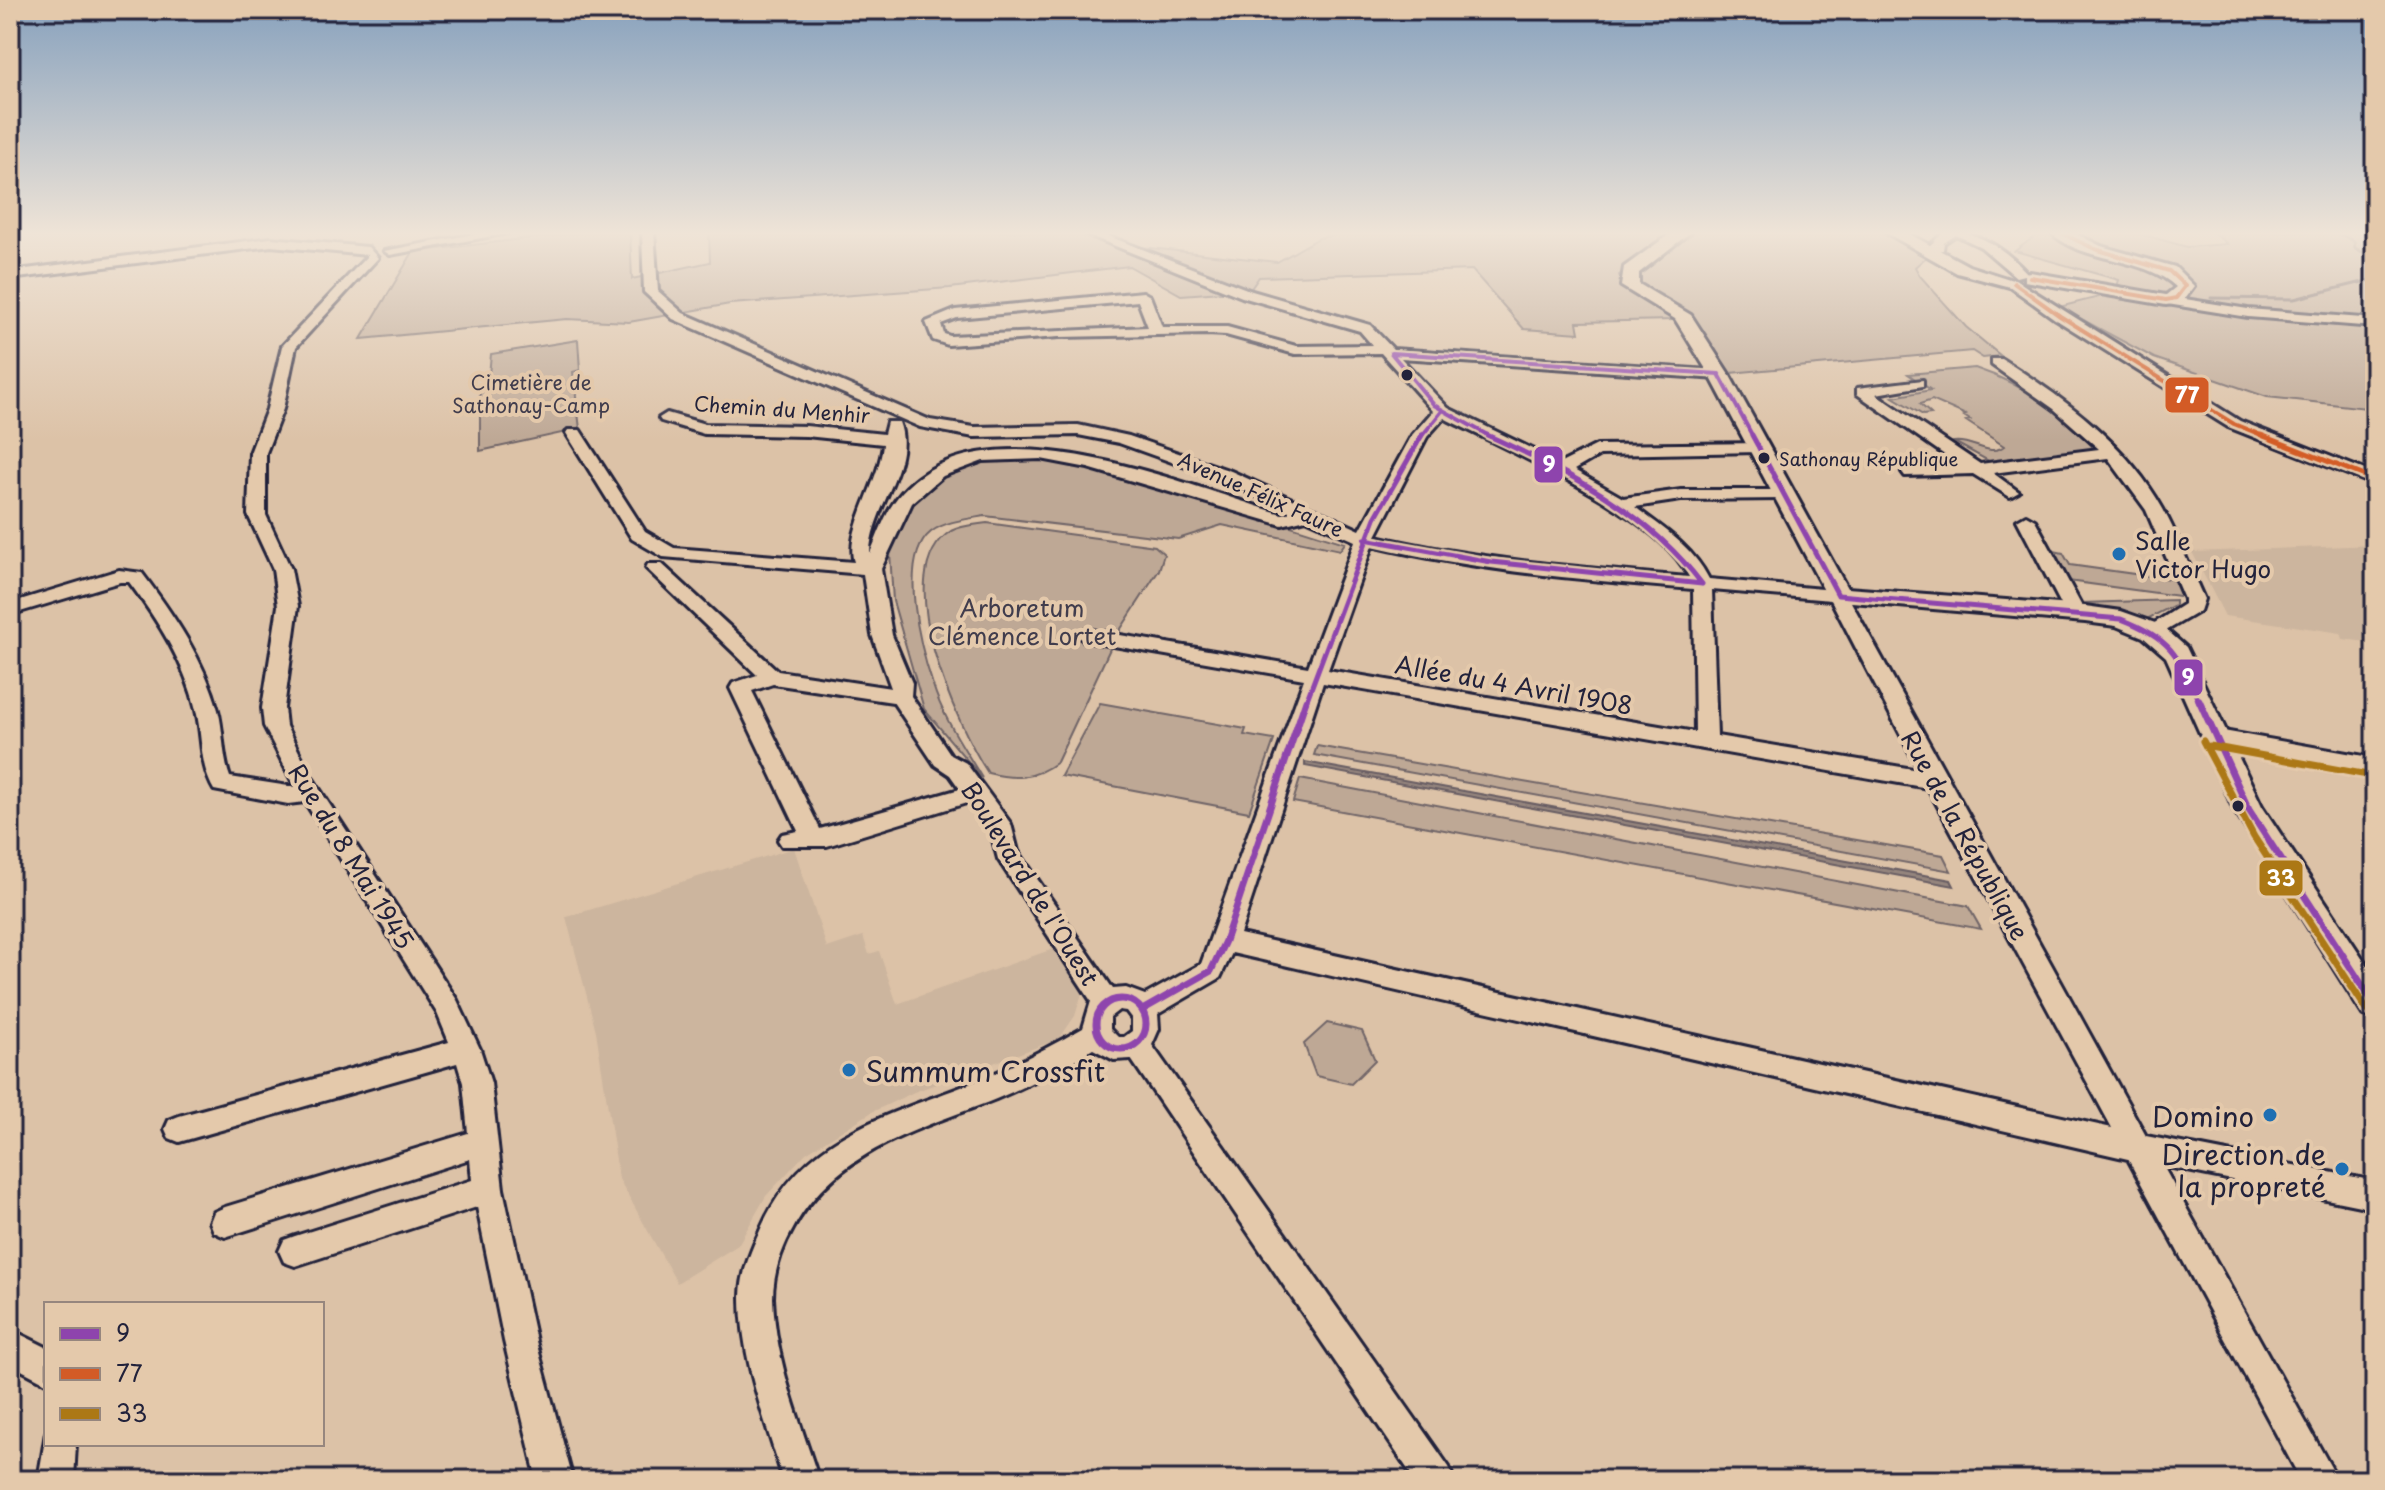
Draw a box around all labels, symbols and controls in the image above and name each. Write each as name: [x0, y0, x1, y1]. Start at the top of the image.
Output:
park label: Cimetière de Sathonay-Camp: [452, 367, 610, 420]
unlabelled marker: [1399, 367, 1415, 383]
line badge: 77: [2164, 376, 2210, 414]
text: 77: [2175, 377, 2200, 410]
street label: Chemin du Menhir: [693, 388, 871, 430]
street label: Avenue Félix Faure: [1173, 444, 1349, 544]
line badge: 9: [1533, 445, 1564, 484]
place label: Sathonay République: [1779, 445, 1959, 472]
text: 9: [1542, 446, 1556, 479]
marker: Sathonay République: [1756, 450, 1772, 466]
place label: Salle Victor Hugo: [2135, 522, 2271, 586]
marker: Salle Victor Hugo: [2110, 545, 2128, 563]
park label: Arboretum Clémence Lortet: [928, 589, 1116, 653]
street label: Allée du 4 Avril 1908: [1392, 645, 1636, 723]
line badge: 9: [2173, 658, 2204, 697]
text: 9: [2181, 659, 2195, 692]
street label: Rue de la République: [1893, 724, 2039, 946]
street label: Rue du 8 Mai 1945: [280, 756, 424, 956]
street label: Boulevard de l'Ouest: [954, 774, 1108, 992]
unlabelled marker: [2230, 798, 2246, 814]
line badge: 33: [2258, 859, 2304, 897]
text: 33: [2267, 860, 2295, 893]
place label: Summum Crossfit: [865, 1049, 1105, 1092]
marker: Summum Crossfit: [840, 1061, 858, 1079]
place label: Domino: [2152, 1094, 2254, 1137]
marker: Domino: [2261, 1106, 2279, 1124]
place label: Direction de la propreté: [2161, 1132, 2326, 1207]
marker: Direction de la propreté: [2333, 1160, 2351, 1178]
legend: [44, 1302, 324, 1446]
text: 9: [116, 1314, 130, 1350]
text: 77: [116, 1354, 143, 1390]
text: 33: [116, 1394, 148, 1430]

